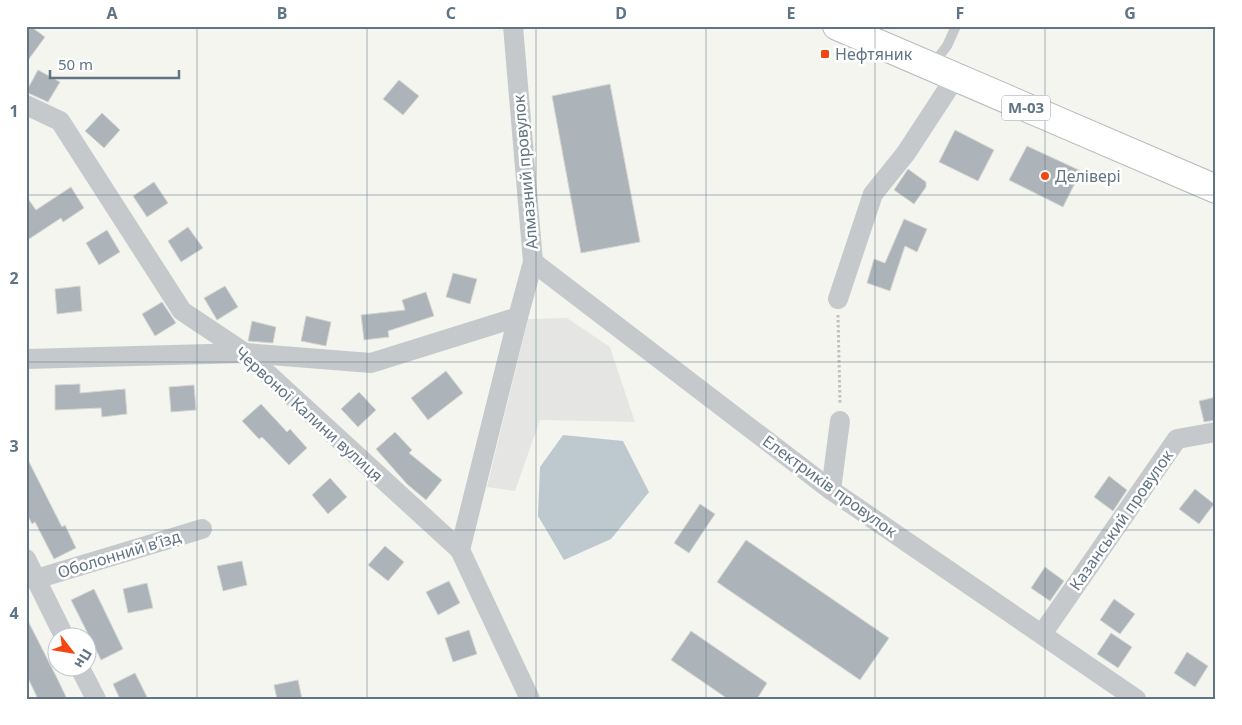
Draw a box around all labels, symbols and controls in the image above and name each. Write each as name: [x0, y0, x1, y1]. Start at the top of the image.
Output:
text: A: [106, 2, 118, 24]
text: B: [277, 2, 287, 24]
text: C: [446, 2, 456, 24]
text: D: [615, 2, 627, 24]
text: E: [787, 2, 796, 24]
text: F: [956, 2, 964, 24]
text: G: [1124, 2, 1136, 24]
place label: Нефтяник: [835, 43, 913, 65]
scale bar: [50, 48, 179, 80]
marker: Нефтяник: [819, 48, 831, 60]
text: 50 m: [58, 54, 93, 74]
street label: Алмазний провулок: [507, 93, 543, 250]
road number: М-03: [1002, 96, 1050, 120]
text: 1: [9, 100, 19, 122]
place label: Делівері: [1055, 165, 1121, 187]
marker: Делівері: [1039, 170, 1051, 182]
text: 2: [9, 267, 19, 289]
street label: Червоної Калини вулиця: [230, 342, 388, 486]
street label: Електриків провулок: [758, 430, 902, 543]
text: 3: [9, 435, 19, 457]
street label: Казанський провулок: [1064, 445, 1178, 595]
street label: Оболонний в’їзд: [55, 525, 184, 583]
text: 4: [9, 602, 19, 624]
north arrow: [48, 628, 98, 678]
text: Пн: [70, 646, 97, 672]

